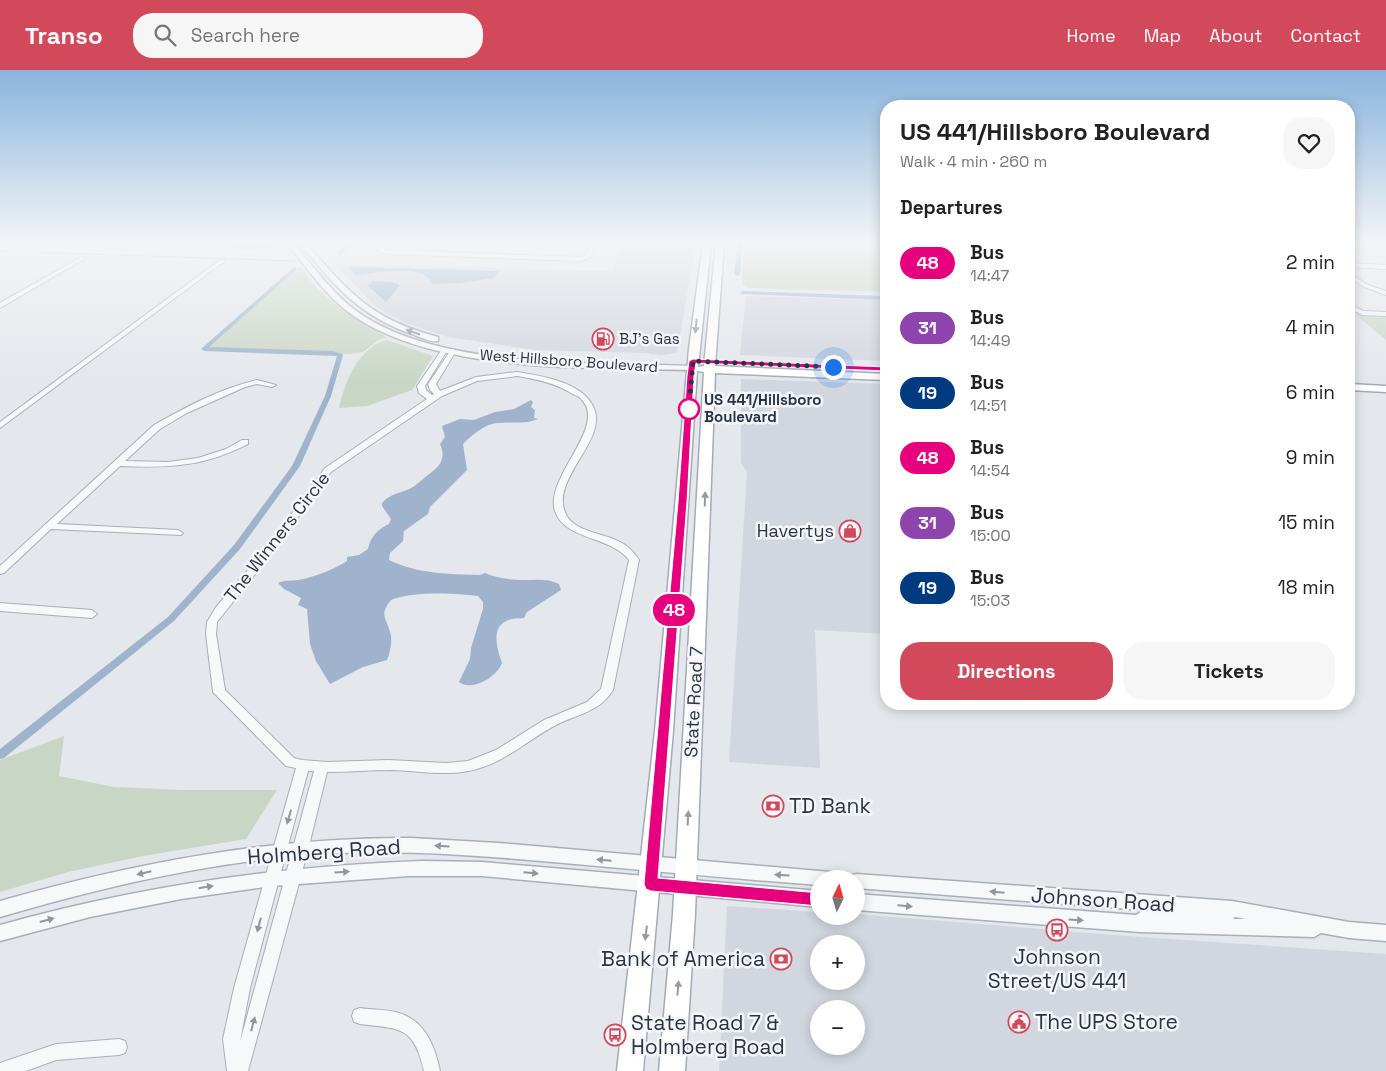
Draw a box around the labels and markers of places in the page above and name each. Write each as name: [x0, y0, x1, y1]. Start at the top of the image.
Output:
fuel station icon: BJ’s Gas: [591, 327, 615, 351]
place label: BJ’s Gas: [619, 329, 680, 348]
place label: US 441/Hillsboro Boulevard: [704, 390, 821, 426]
marker: US 441/Hillsboro Boulevard: [678, 398, 700, 420]
place label: Havertys: [757, 519, 834, 542]
shop icon: Havertys: [838, 519, 862, 543]
place label: TD Bank: [789, 792, 871, 819]
bank icon: TD Bank: [761, 794, 785, 818]
bus stop icon: Johnson Street/US 441: [1045, 918, 1069, 942]
place label: Johnson Street/US 441: [988, 943, 1126, 994]
place label: Bank of America: [601, 945, 765, 972]
bank icon: Bank of America: [769, 947, 793, 971]
place label: The UPS Store: [1035, 1008, 1178, 1035]
place label: State Road 7 & Holmberg Road: [631, 1009, 785, 1060]
public building icon: The UPS Store: [1007, 1010, 1031, 1034]
bus stop icon: State Road 7 & Holmberg Road: [603, 1023, 627, 1047]

